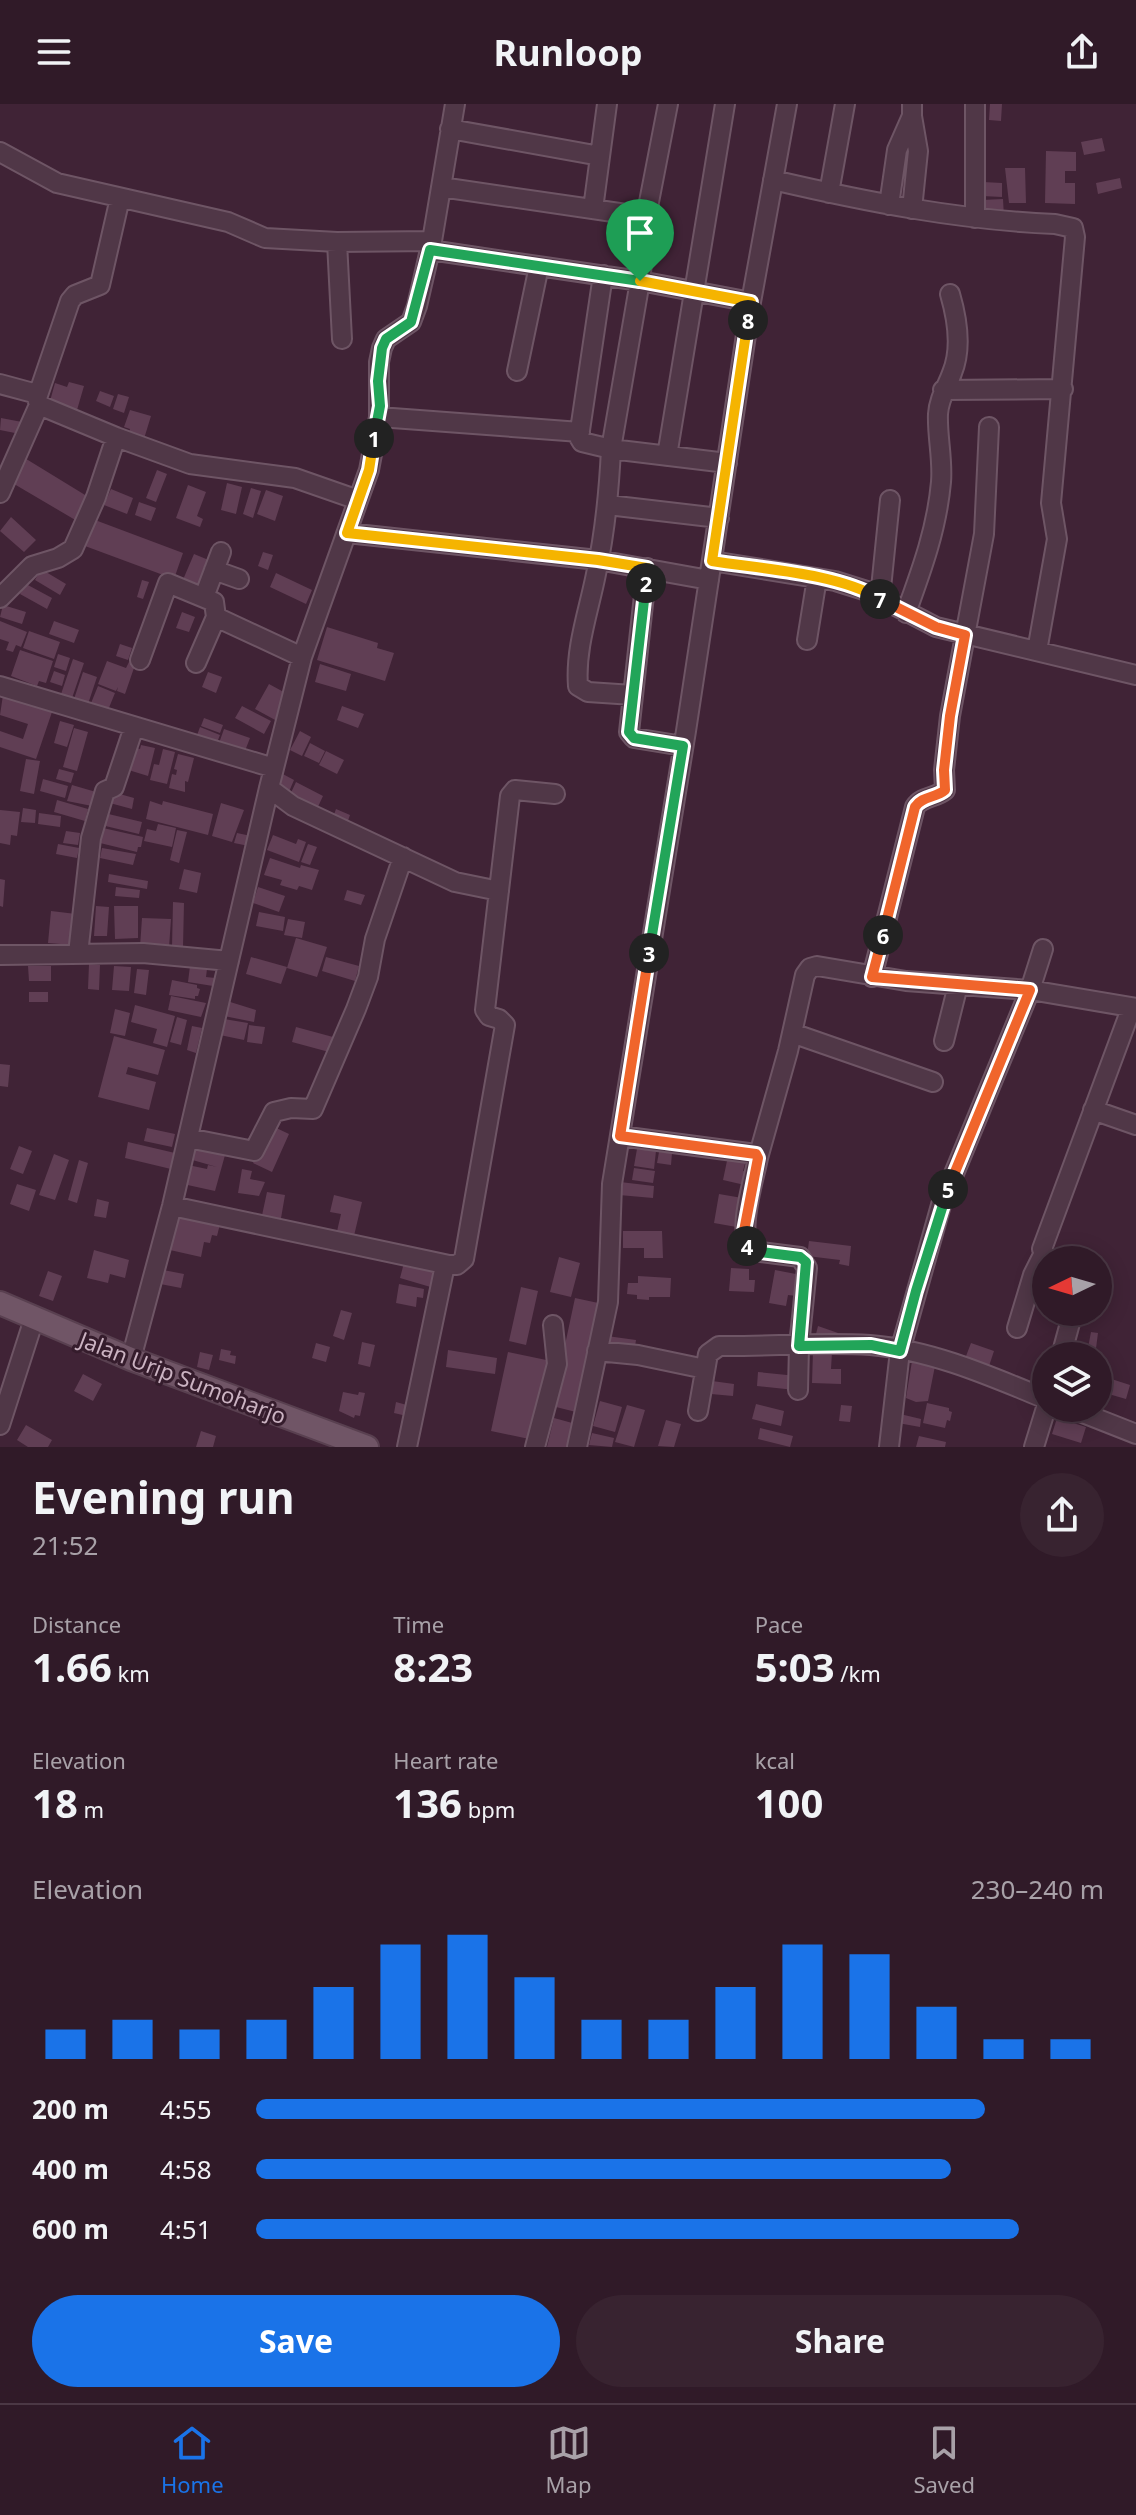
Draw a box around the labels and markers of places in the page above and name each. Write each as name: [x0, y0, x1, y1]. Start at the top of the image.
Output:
pin: [606, 199, 674, 281]
pin: 8: [728, 300, 768, 340]
pin: 1: [354, 418, 394, 458]
pin: 2: [626, 563, 666, 603]
pin: 7: [860, 579, 900, 619]
pin: 6: [863, 915, 903, 955]
pin: 3: [629, 933, 669, 973]
pin: 5: [928, 1169, 968, 1209]
pin: 4: [727, 1226, 767, 1266]

